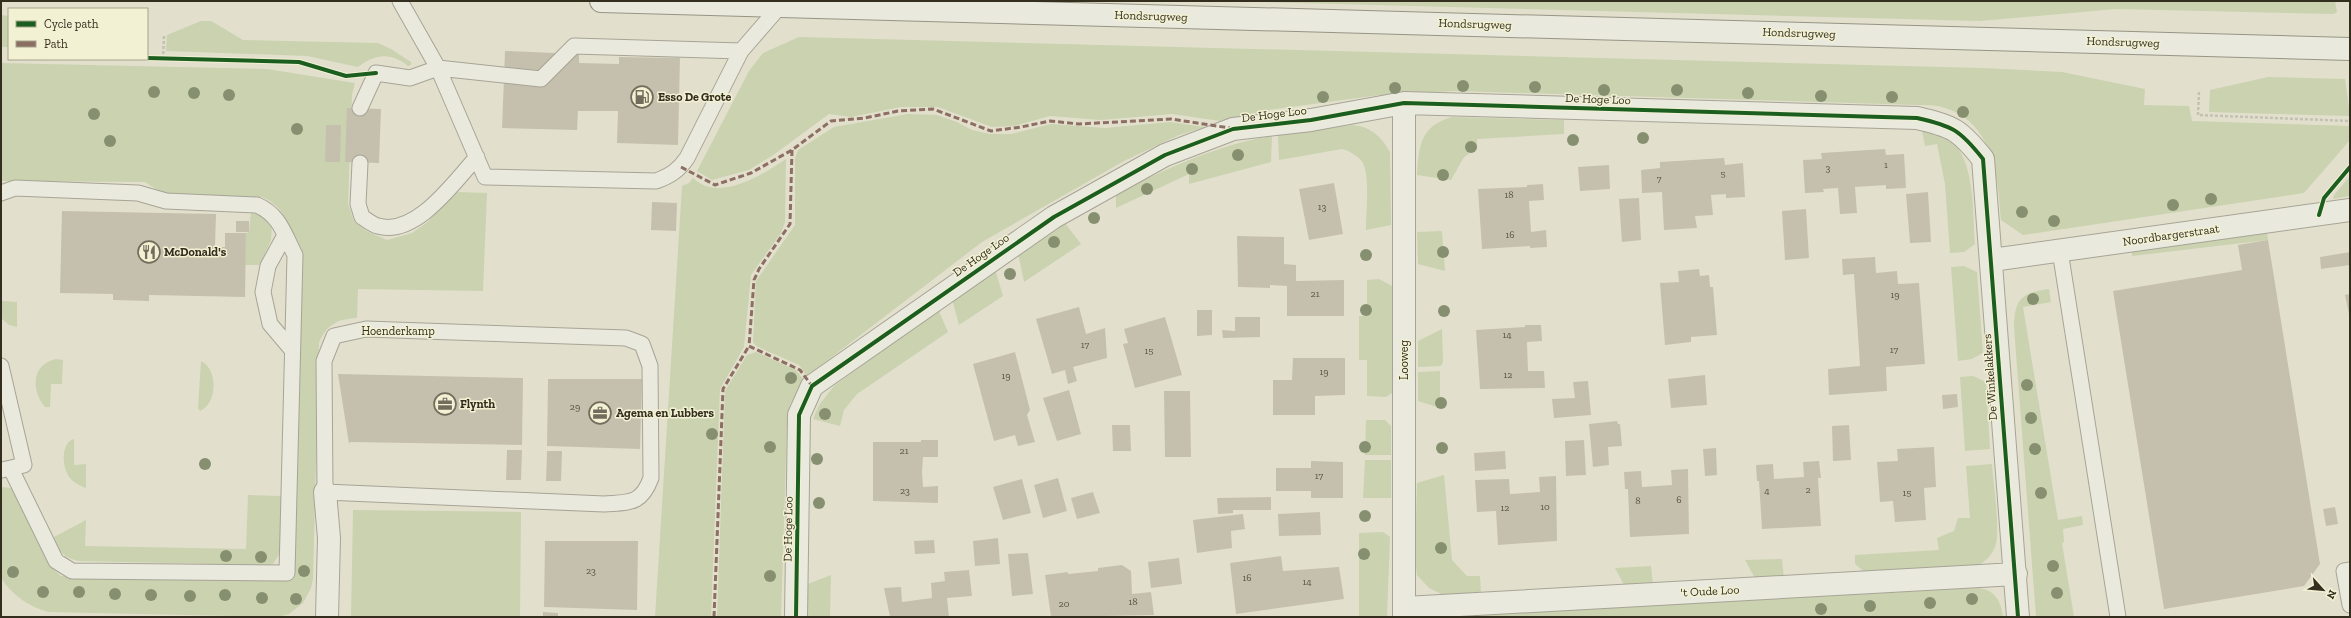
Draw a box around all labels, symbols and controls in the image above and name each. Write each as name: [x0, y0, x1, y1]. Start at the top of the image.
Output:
legend: [8, 8, 148, 60]
street label: Hondsrugweg: [1114, 8, 1188, 24]
street label: Hondsrugweg: [1438, 16, 1512, 32]
text: Cycle path: [44, 17, 99, 31]
street label: Hondsrugweg: [1762, 25, 1836, 41]
street label: Hondsrugweg: [2086, 34, 2160, 50]
text: Path: [44, 37, 68, 51]
fuel station icon: Esso De Grote: [629, 84, 655, 110]
place label: Esso De Grote: [658, 90, 732, 104]
street label: De Hoge Loo: [1565, 91, 1631, 107]
street label: De Hoge Loo: [1241, 103, 1307, 125]
house number: 1: [1884, 159, 1888, 171]
house number: 3: [1826, 162, 1831, 174]
house number: 5: [1720, 168, 1726, 180]
house number: 7: [1657, 173, 1662, 185]
house number: 18: [1504, 189, 1514, 201]
house number: 13: [1318, 201, 1326, 213]
street label: Noordbargerstraat: [2122, 221, 2221, 249]
house number: 16: [1505, 229, 1515, 241]
street label: De Hoge Loo: [950, 230, 1012, 280]
restaurant icon: McDonald's: [136, 239, 162, 265]
place label: McDonald's: [164, 245, 227, 259]
house number: 21: [1311, 288, 1320, 300]
house number: 19: [1890, 289, 1900, 301]
street label: Hoenderkamp: [361, 324, 435, 338]
house number: 14: [1502, 329, 1512, 341]
street label: De Winkelakkers: [1980, 333, 2000, 421]
house number: 17: [1081, 339, 1089, 351]
street label: Looweg: [1397, 340, 1411, 380]
house number: 17: [1890, 344, 1898, 356]
house number: 15: [1145, 345, 1153, 357]
house number: 19: [1319, 366, 1329, 378]
house number: 12: [1504, 369, 1513, 381]
house number: 19: [1001, 370, 1011, 382]
office icon: Flynth: [432, 391, 458, 417]
place label: Flynth: [460, 397, 495, 411]
office icon: Agema en Lubbers: [587, 400, 613, 426]
house number: 29: [570, 401, 580, 413]
place label: Agema en Lubbers: [616, 406, 715, 420]
house number: 21: [900, 445, 909, 457]
house number: 17: [1315, 470, 1323, 482]
house number: 2: [1805, 484, 1811, 496]
house number: 23: [900, 485, 910, 497]
house number: 4: [1764, 485, 1770, 497]
house number: 15: [1903, 487, 1911, 499]
house number: 6: [1676, 494, 1682, 506]
house number: 8: [1635, 495, 1641, 507]
street label: De Hoge Loo: [780, 496, 796, 562]
house number: 10: [1540, 501, 1550, 513]
house number: 12: [1501, 502, 1510, 514]
house number: 23: [586, 565, 596, 577]
north arrow: [2303, 570, 2343, 610]
house number: 16: [1242, 572, 1252, 584]
house number: 14: [1302, 576, 1312, 588]
street label: 't Oude Loo: [1680, 582, 1740, 600]
text: N: [2323, 588, 2339, 602]
house number: 18: [1128, 596, 1138, 608]
house number: 20: [1059, 598, 1070, 610]

